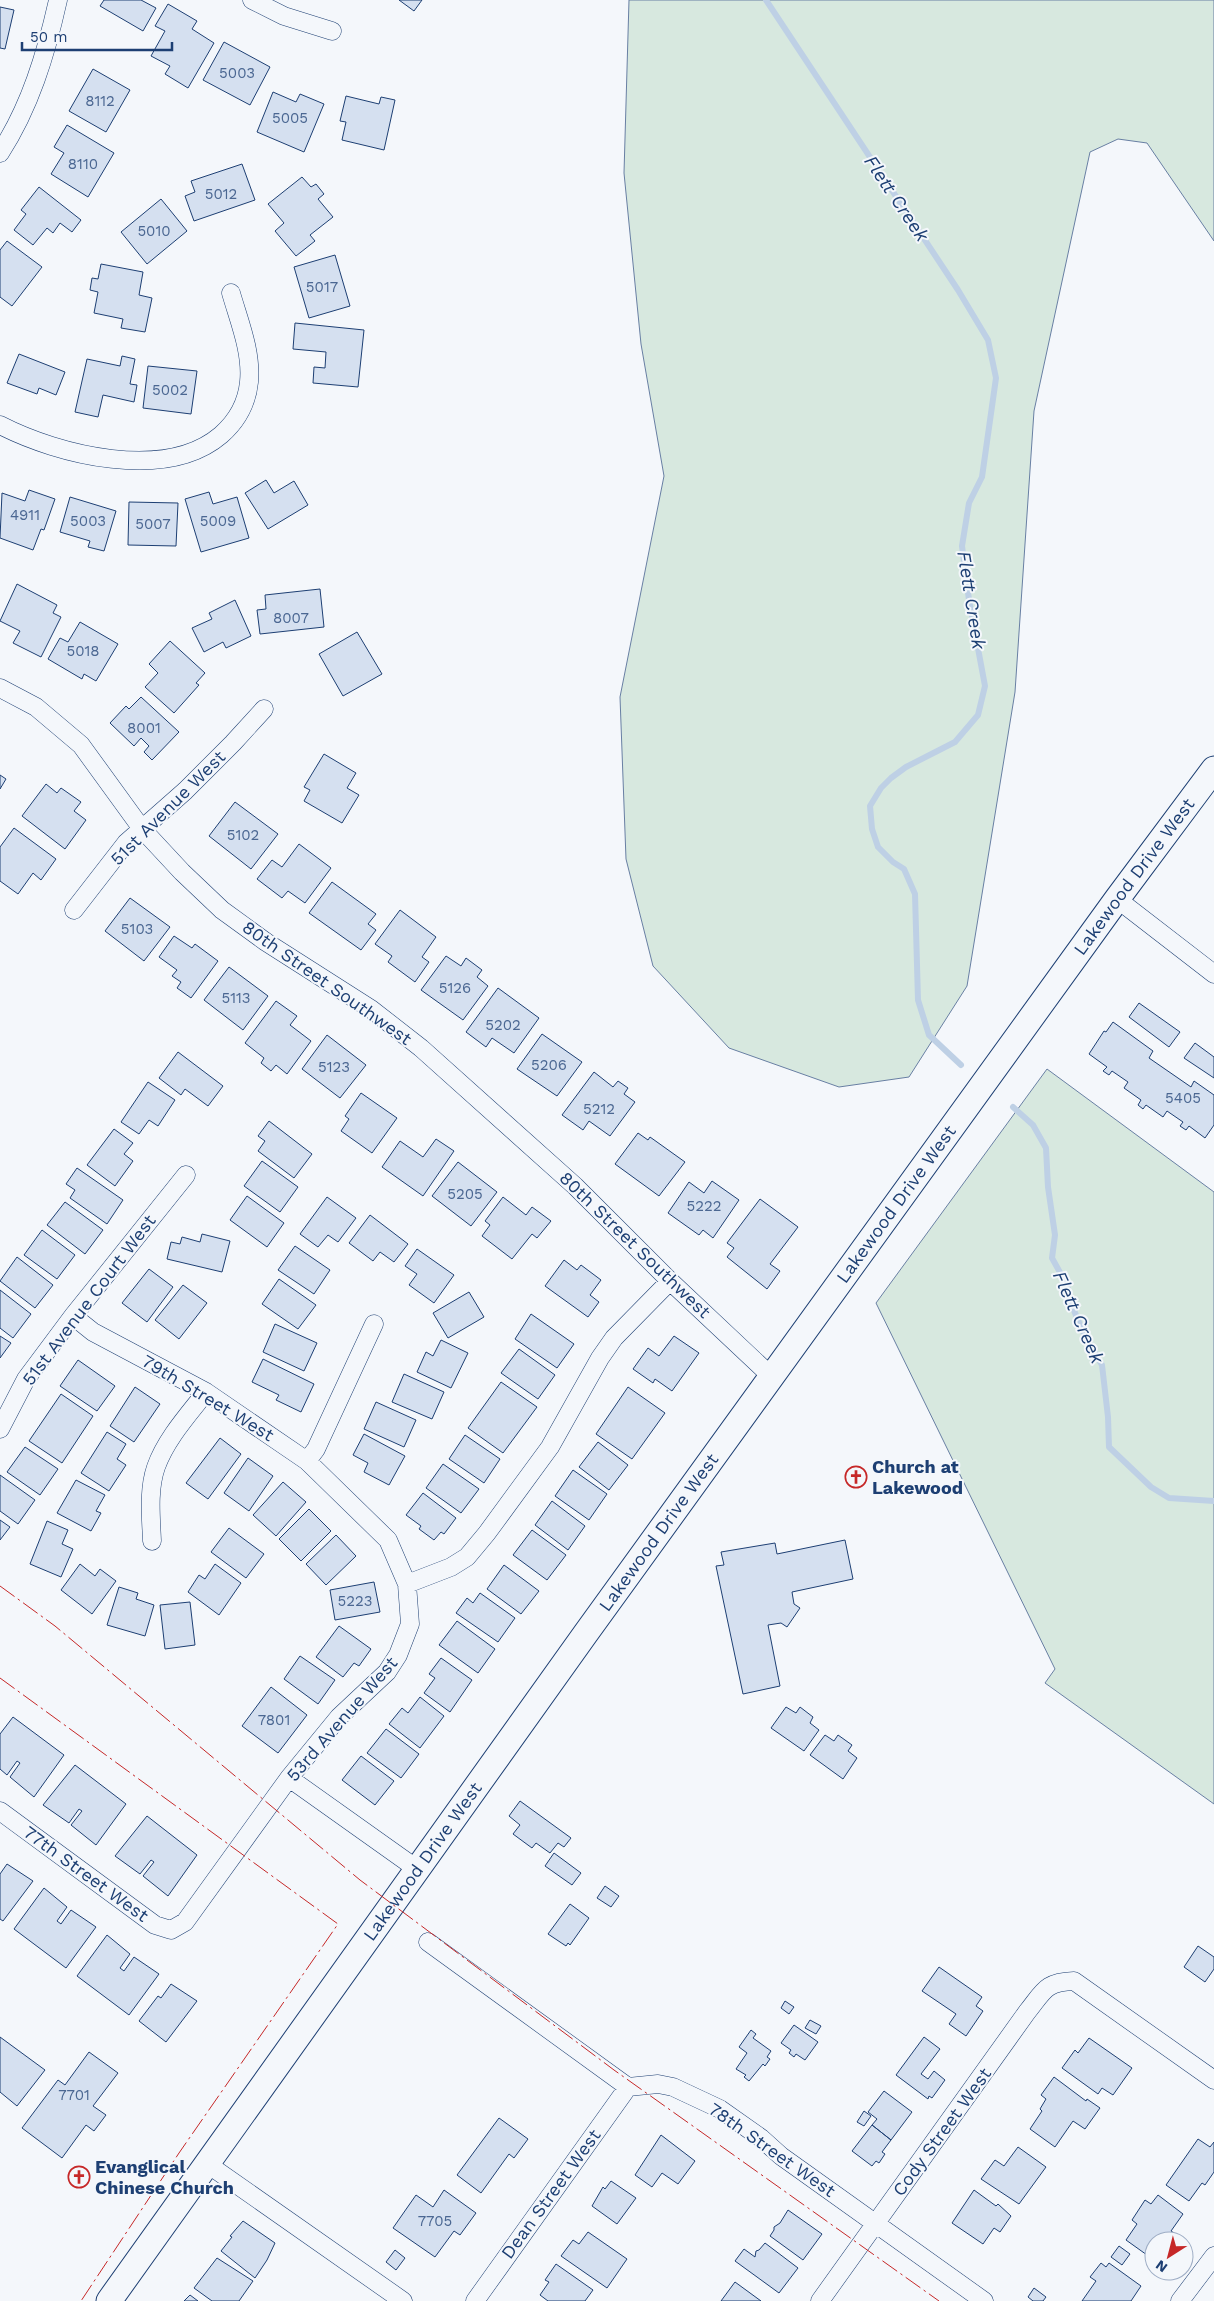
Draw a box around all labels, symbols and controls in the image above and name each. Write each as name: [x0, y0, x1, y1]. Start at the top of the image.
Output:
scale bar: [22, 20, 172, 52]
text: 50 m: [30, 28, 67, 46]
house number: 5003: [219, 64, 255, 82]
house number: 8112: [85, 92, 115, 110]
house number: 5005: [272, 109, 308, 127]
water label: Flett Creek: [859, 151, 934, 246]
house number: 8110: [68, 155, 98, 173]
house number: 5012: [205, 185, 237, 203]
house number: 5010: [137, 222, 171, 240]
house number: 5017: [306, 278, 338, 296]
house number: 5002: [152, 381, 188, 399]
house number: 4911: [10, 506, 40, 524]
house number: 5003: [70, 512, 106, 530]
house number: 5009: [200, 512, 236, 530]
house number: 5007: [135, 515, 171, 533]
water label: Flett Creek: [952, 549, 991, 652]
house number: 8007: [273, 609, 309, 627]
house number: 5018: [66, 642, 100, 660]
house number: 8001: [127, 719, 161, 737]
street label: 51st Avenue West: [106, 746, 230, 869]
street label: Lakewood Drive West: [1069, 793, 1199, 959]
house number: 5102: [227, 826, 259, 844]
street label: 80th Street Southwest: [239, 916, 416, 1049]
house number: 5103: [121, 920, 153, 938]
house number: 5126: [439, 979, 471, 997]
house number: 5113: [221, 989, 251, 1007]
house number: 5202: [485, 1016, 521, 1034]
house number: 5206: [531, 1056, 567, 1074]
house number: 5123: [318, 1058, 350, 1076]
house number: 5405: [1165, 1089, 1201, 1107]
house number: 5212: [583, 1100, 615, 1118]
street label: Lakewood Drive West: [832, 1121, 960, 1287]
street label: 80th Street Southwest: [556, 1167, 715, 1323]
house number: 5205: [447, 1185, 483, 1203]
house number: 5222: [687, 1197, 721, 1215]
street label: 51st Avenue Court West: [18, 1210, 160, 1389]
water label: Flett Creek: [1048, 1267, 1109, 1368]
street label: 79th Street West: [139, 1350, 278, 1445]
street label: Lakewood Drive West: [594, 1449, 723, 1615]
place label: Church at Lakewood: [872, 1456, 963, 1498]
church icon: Church at Lakewood: [844, 1465, 868, 1489]
house number: 5223: [338, 1592, 372, 1610]
street label: 53rd Avenue West: [282, 1652, 402, 1785]
house number: 7801: [258, 1711, 290, 1729]
street label: Lakewood Drive West: [359, 1778, 486, 1944]
street label: 77th Street West: [20, 1821, 153, 1926]
street label: Cody Street West: [888, 2063, 995, 2200]
house number: 7701: [58, 2086, 90, 2104]
street label: 78th Street West: [705, 2098, 840, 2201]
street label: Dean Street West: [497, 2125, 605, 2263]
place label: Evanglical Chinese Church: [95, 2156, 234, 2198]
church icon: Evanglical Chinese Church: [67, 2165, 91, 2189]
house number: 7705: [418, 2212, 452, 2230]
north arrow: [1144, 2231, 1194, 2281]
text: N: [1152, 2257, 1170, 2276]

